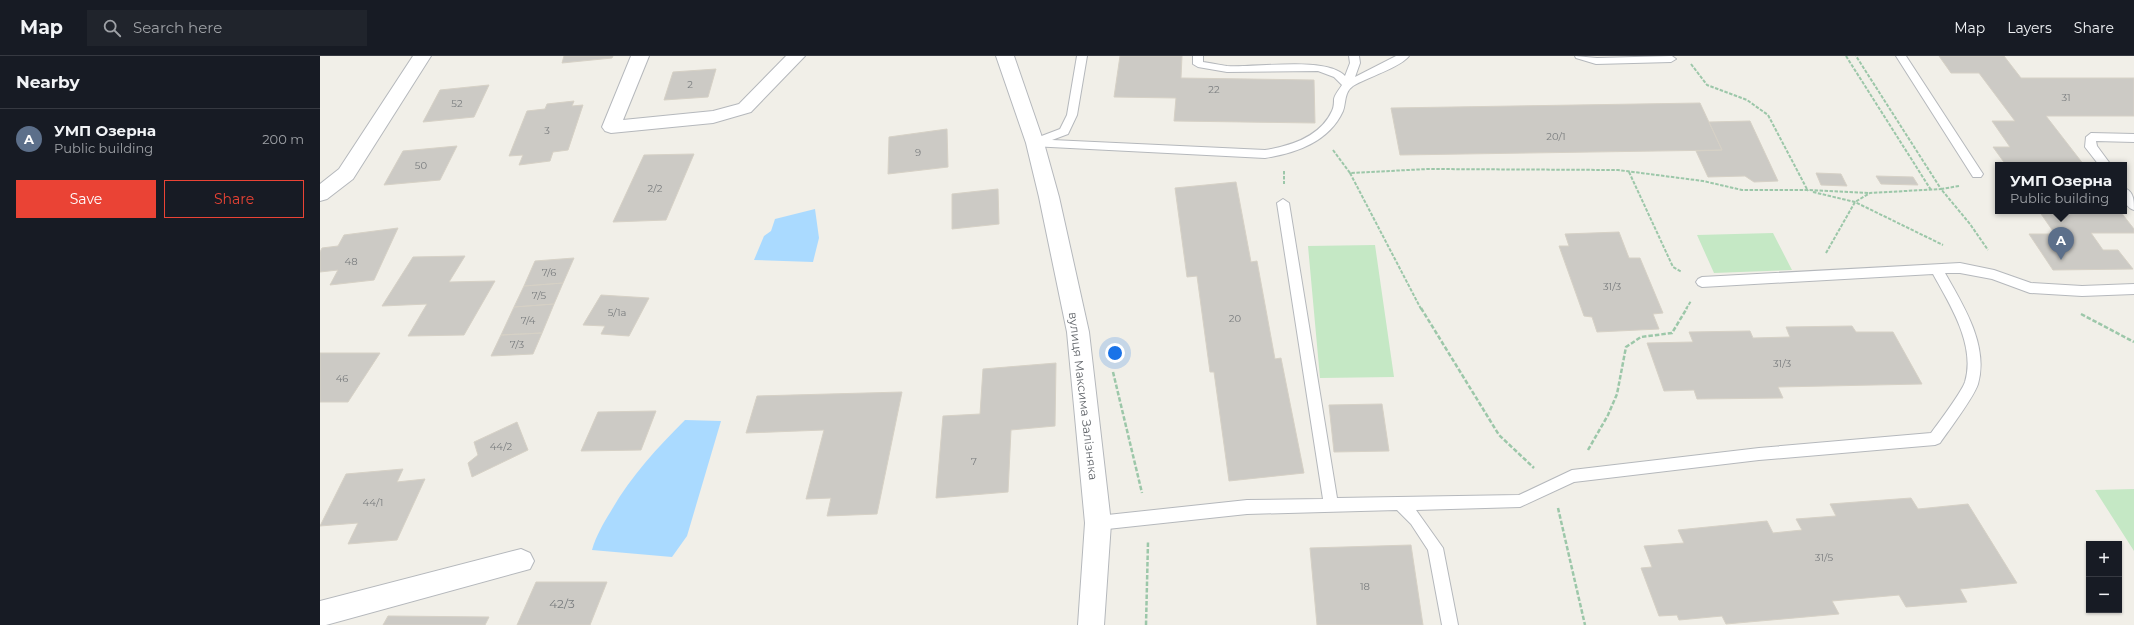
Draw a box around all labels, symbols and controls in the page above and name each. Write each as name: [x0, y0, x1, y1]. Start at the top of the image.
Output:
search box: [87, 10, 367, 46]
text: Map: [20, 16, 63, 39]
icon: search: [101, 17, 123, 39]
text: Search here: [133, 18, 222, 37]
text: Map: [1954, 19, 1985, 37]
text: Layers: [2007, 19, 2052, 37]
text: Share: [2074, 19, 2114, 37]
text: Nearby: [16, 72, 80, 92]
house number: 2: [687, 78, 693, 91]
house number: 22: [1208, 83, 1220, 96]
house number: 31: [2061, 91, 2071, 104]
house number: 52: [451, 97, 463, 110]
text: УМП Озерна: [54, 121, 156, 140]
house number: 3: [544, 124, 550, 137]
house number: 20/1: [1546, 130, 1566, 143]
text: A: [24, 131, 34, 147]
text: 200 m: [262, 131, 304, 147]
text: Public building: [54, 140, 153, 156]
house number: 9: [915, 146, 921, 159]
house number: 50: [415, 159, 428, 172]
popup: [1995, 162, 2127, 214]
text: УМП Озерна: [2010, 171, 2112, 190]
button: Save: [16, 180, 156, 218]
button: Share: [164, 180, 304, 218]
house number: 2/2: [648, 182, 663, 195]
text: Public building: [2010, 190, 2109, 206]
pin: A: [2048, 227, 2074, 260]
house number: 48: [344, 255, 358, 268]
house number: 7/6: [542, 266, 556, 279]
house number: 31/3: [1603, 280, 1621, 293]
house number: 7/5: [532, 289, 547, 302]
house number: 5/1а: [608, 306, 626, 319]
street label: вулиця Максима Залізняка: [1066, 311, 1101, 481]
house number: 20: [1229, 312, 1242, 325]
house number: 7/4: [521, 314, 536, 327]
house number: 7/3: [510, 338, 525, 351]
your location: [1105, 343, 1125, 363]
house number: 31/3: [1773, 357, 1791, 370]
house number: 46: [336, 372, 348, 385]
house number: 44/2: [490, 440, 513, 453]
house number: 7: [971, 455, 977, 468]
house number: 44/1: [363, 496, 383, 509]
map controls: [2086, 541, 2122, 613]
button: +: [2086, 541, 2122, 577]
house number: 31/5: [1815, 551, 1833, 564]
button: −: [2086, 577, 2122, 613]
house number: 18: [1360, 580, 1370, 593]
house number: 42/3: [549, 596, 575, 611]

